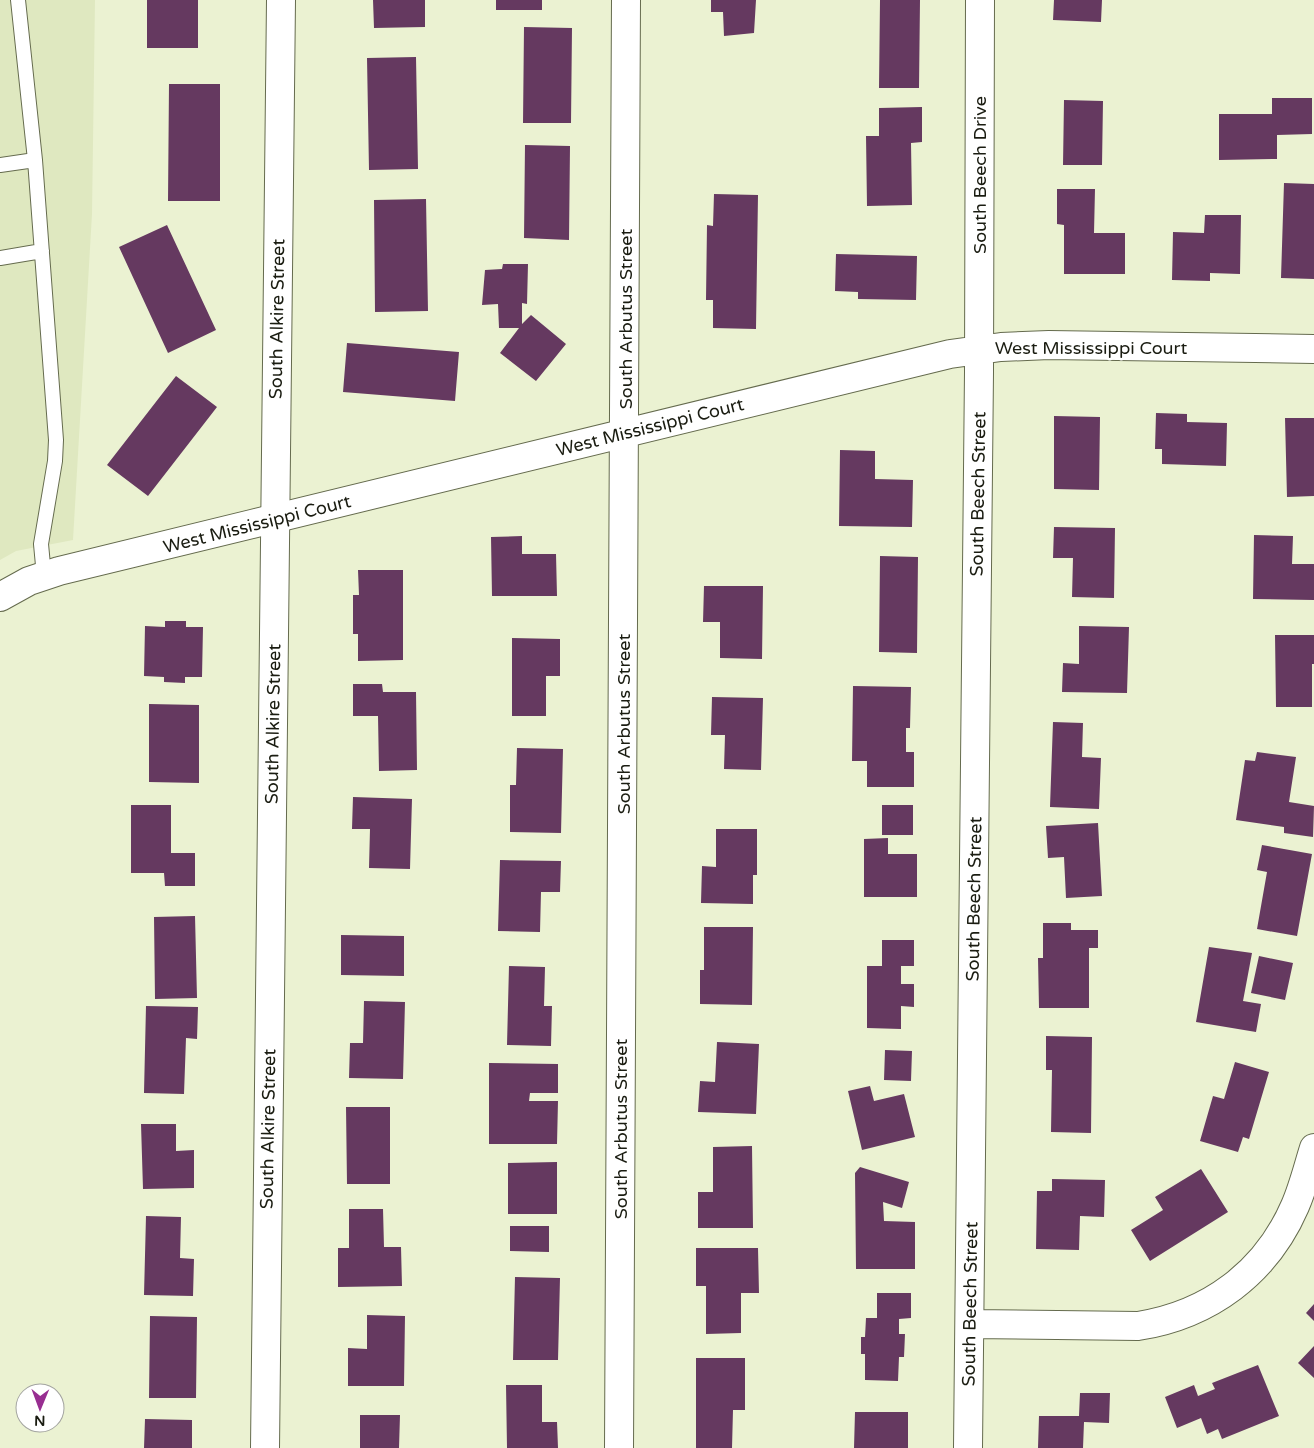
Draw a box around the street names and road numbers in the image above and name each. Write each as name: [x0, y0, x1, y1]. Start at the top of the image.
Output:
street label: South Beech Drive: [969, 96, 991, 254]
street label: South Arbutus Street: [615, 229, 637, 409]
street label: South Alkire Street: [265, 238, 289, 399]
street label: West Mississippi Court: [995, 337, 1187, 359]
street label: West Mississippi Court: [554, 393, 746, 461]
street label: South Beech Street: [966, 411, 990, 577]
street label: West Mississippi Court: [161, 490, 353, 558]
street label: South Arbutus Street: [613, 634, 635, 814]
street label: South Alkire Street: [261, 643, 285, 804]
street label: South Beech Street: [962, 816, 986, 982]
street label: South Arbutus Street: [610, 1039, 632, 1219]
street label: South Alkire Street: [256, 1048, 280, 1209]
street label: South Beech Street: [958, 1221, 982, 1387]

